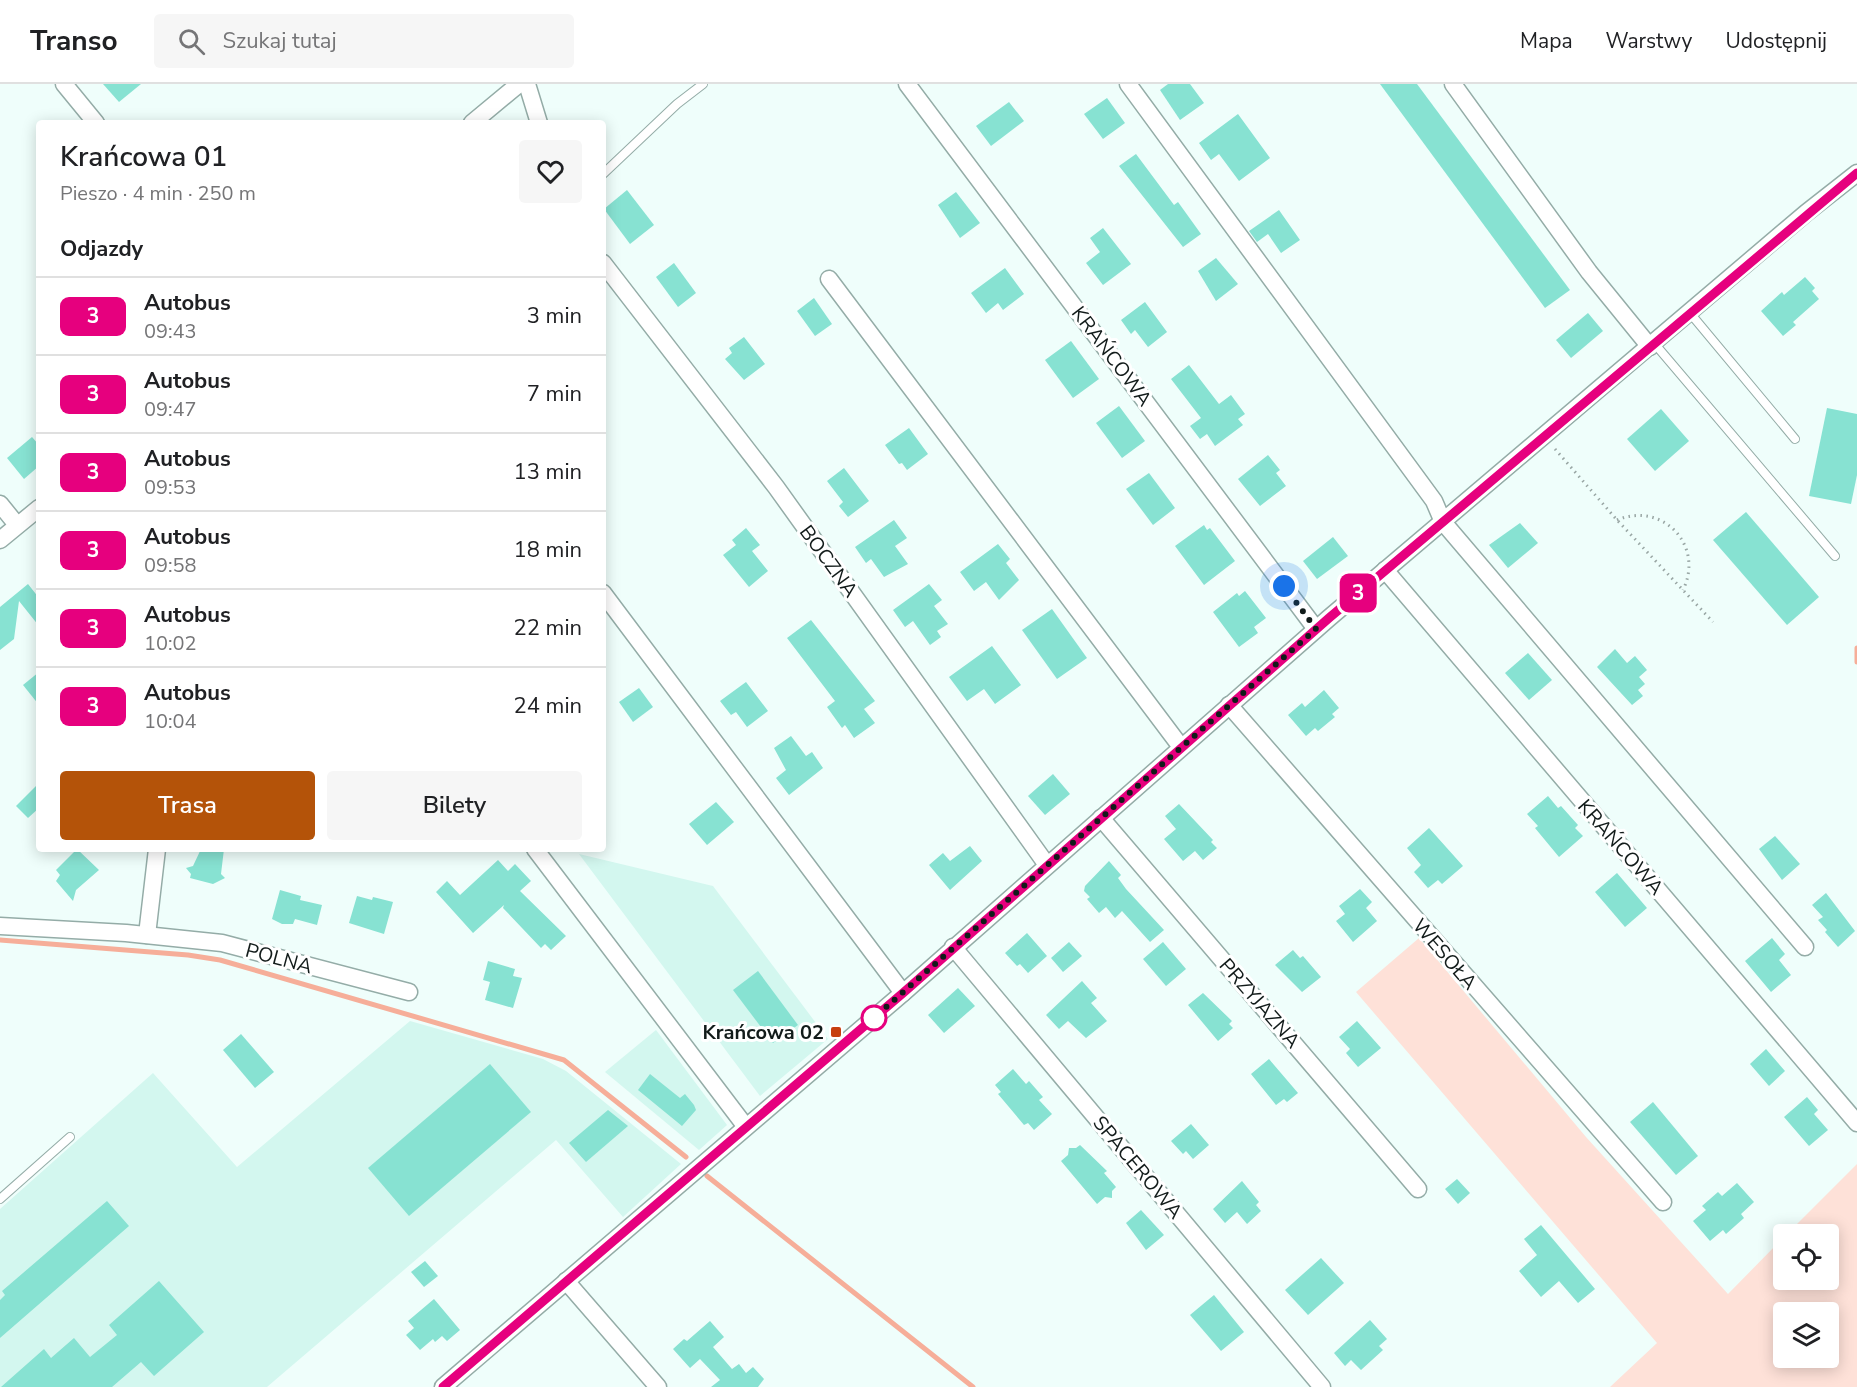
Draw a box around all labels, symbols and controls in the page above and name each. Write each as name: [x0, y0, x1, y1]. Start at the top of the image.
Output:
search box: [154, 14, 574, 68]
text: Transo: [30, 22, 118, 60]
icon: search: [175, 25, 208, 58]
text: Szukaj tutaj: [223, 26, 337, 56]
text: Mapa: [1520, 27, 1573, 55]
text: Warstwy: [1606, 27, 1692, 55]
text: Udostępnij: [1725, 27, 1827, 55]
text: Krańcowa 01: [60, 138, 227, 176]
button: heart: [519, 140, 582, 203]
text: Pieszo · 4 min · 250 m: [60, 180, 256, 207]
text: Odjazdy: [60, 234, 143, 264]
text: Autobus: [144, 288, 231, 318]
text: 3 min: [527, 301, 582, 331]
street label: KRAŃCOWA: [1065, 301, 1158, 412]
text: 3: [87, 302, 99, 330]
text: 09:43: [144, 318, 197, 345]
text: Autobus: [144, 366, 231, 396]
text: 7 min: [527, 379, 582, 409]
text: 3: [87, 380, 99, 408]
text: 09:47: [144, 396, 197, 423]
text: Autobus: [144, 444, 231, 474]
text: 13 min: [514, 457, 582, 487]
text: 3: [87, 458, 99, 486]
text: 09:53: [144, 474, 197, 501]
street label: BOCZNA: [793, 520, 864, 603]
text: Autobus: [144, 522, 231, 552]
text: 18 min: [514, 535, 582, 565]
text: 3: [87, 536, 99, 564]
text: 09:58: [144, 552, 197, 579]
your location: [1269, 571, 1299, 601]
line badge: 3: [1338, 574, 1378, 612]
text: 3: [1352, 579, 1364, 607]
text: Autobus: [144, 600, 231, 630]
text: 22 min: [514, 613, 582, 643]
text: 3: [87, 614, 99, 642]
text: 10:02: [144, 630, 197, 657]
text: Autobus: [144, 678, 231, 708]
text: 24 min: [514, 691, 582, 721]
text: 3: [87, 692, 99, 720]
text: 10:04: [144, 708, 197, 735]
button: Trasa: [60, 771, 315, 840]
button: Bilety: [327, 771, 582, 840]
street label: KRAŃCOWA: [1572, 794, 1670, 901]
street label: WESOŁA: [1406, 913, 1483, 996]
street label: POLNA: [242, 937, 316, 980]
street label: PRZYJAZNA: [1213, 953, 1306, 1054]
unlabelled marker: [861, 1005, 887, 1031]
place label: Krańcowa 02: [703, 1019, 824, 1046]
marker: Krańcowa 02: [829, 1025, 843, 1039]
street label: SPACEROWA: [1087, 1110, 1189, 1225]
map controls: [1773, 1224, 1839, 1368]
button: locate: [1773, 1224, 1839, 1290]
button: layers: [1773, 1302, 1839, 1368]

